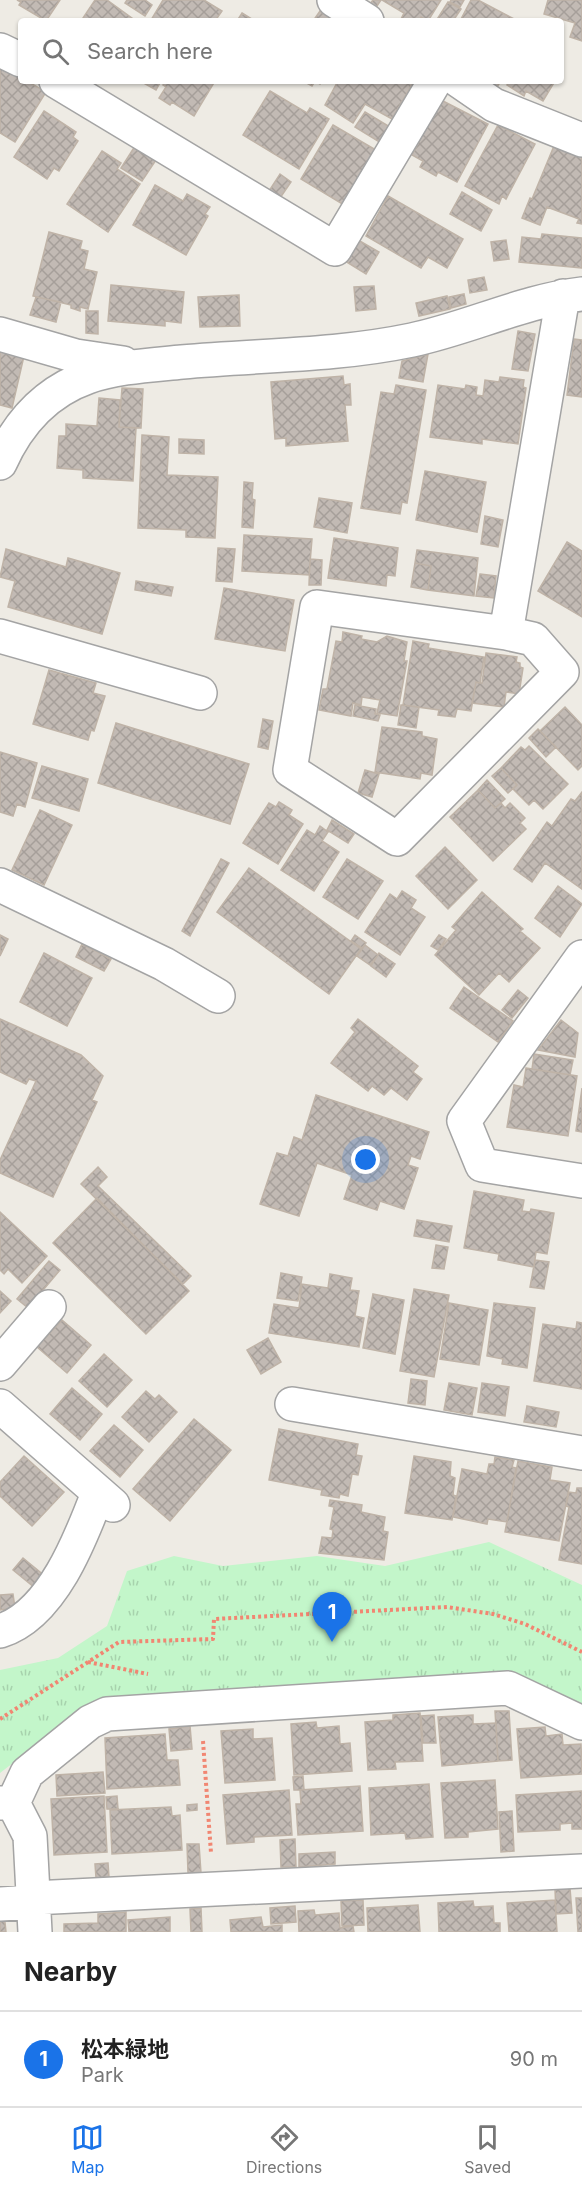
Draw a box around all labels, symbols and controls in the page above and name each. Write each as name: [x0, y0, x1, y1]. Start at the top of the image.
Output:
search box: [18, 18, 564, 84]
icon: search: [39, 35, 72, 68]
text: Search here: [87, 38, 213, 64]
your location: [351, 1145, 380, 1174]
pin: 1: [312, 1592, 352, 1642]
text: Nearby: [24, 1956, 117, 1987]
text: 松本緑地: [81, 2036, 169, 2062]
text: 1: [39, 2047, 48, 2071]
text: 90 m: [510, 2047, 558, 2071]
text: Park: [81, 2063, 124, 2087]
tab: Map: [71, 2121, 104, 2177]
tab: Directions: [246, 2121, 322, 2177]
tab: Saved: [464, 2121, 511, 2177]

